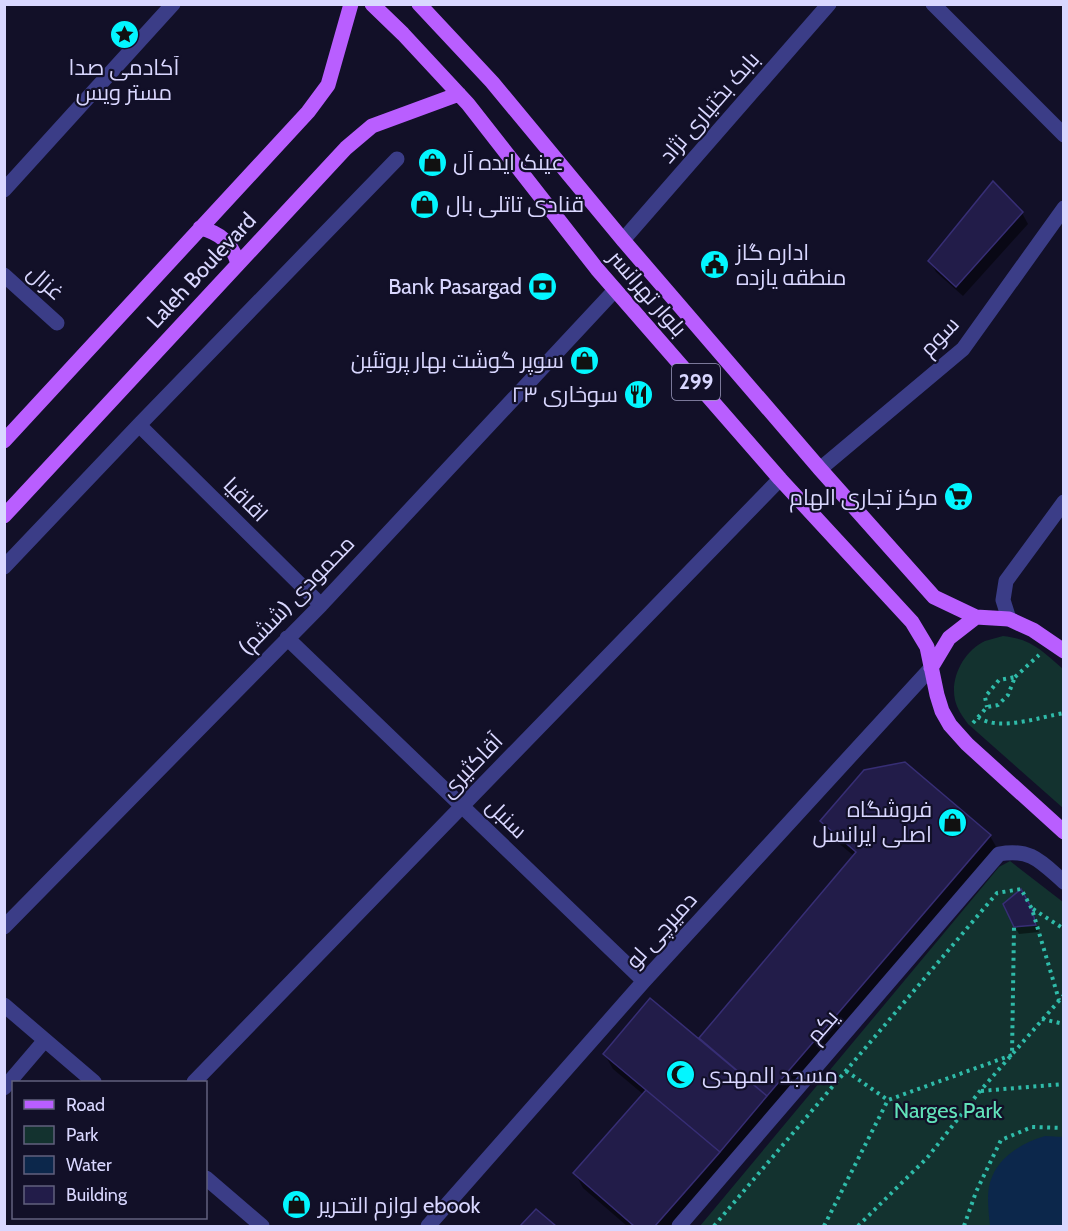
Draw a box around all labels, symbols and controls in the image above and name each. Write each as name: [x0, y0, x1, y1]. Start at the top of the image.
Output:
place icon: آکادمی صدا مستر ویس: [108, 19, 140, 51]
street label: بابک بختیاری نژاد: [654, 46, 765, 169]
place label: آکادمی صدا مستر ویس: [68, 54, 180, 106]
shop icon: عینک ایده آل: [416, 146, 448, 178]
place label: عینک ایده آل: [453, 149, 564, 176]
shop icon: قنادی تاتلی بال: [409, 188, 441, 220]
place label: قنادی تاتلی بال: [446, 191, 584, 218]
street label: Laleh Boulevard: [141, 207, 262, 334]
place label: اداره گاز منطقه یازده: [734, 239, 846, 291]
street label: بلوار تهرانسر: [601, 243, 693, 342]
public building icon: اداره گاز منطقه یازده: [699, 249, 731, 281]
street label: غزال: [22, 259, 70, 306]
bank icon: Bank Pasargad: [527, 270, 559, 302]
place label: Bank Pasargad: [388, 273, 522, 300]
street label: سوم: [914, 311, 966, 363]
shop icon: سوپر گوشت بهار پروتئین: [569, 344, 601, 376]
place label: سوپر گوشت بهار پروتئین: [351, 347, 564, 375]
road number: 299: [672, 364, 720, 400]
restaurant icon: سوخاری ۲۳: [623, 378, 655, 410]
place label: سوخاری ۲۳: [511, 381, 618, 408]
street label: اقاقیا: [218, 471, 274, 527]
supermarket icon: مرکز تجاری الهام: [943, 481, 975, 513]
place label: مرکز تجاری الهام: [789, 484, 938, 513]
street label: محمودی (ششم): [233, 530, 362, 662]
street label: آقاکثیری: [434, 728, 508, 803]
street label: سنبل: [481, 792, 533, 844]
place label: فروشگاه اصلی ایرانسل: [812, 796, 932, 848]
shop icon: فروشگاه اصلی ایرانسل: [937, 806, 969, 838]
street label: دمیرچی لو: [620, 887, 703, 975]
street label: یکم: [801, 1004, 846, 1050]
mosque icon: مسجد المهدی: [665, 1059, 697, 1091]
place label: مسجد المهدی: [702, 1062, 838, 1089]
legend: [12, 1081, 207, 1219]
text: Road: [66, 1094, 105, 1116]
park label: Narges Park: [894, 1097, 1002, 1124]
text: Park: [66, 1124, 99, 1146]
text: Water: [66, 1154, 112, 1176]
text: Building: [66, 1184, 128, 1206]
shop icon: لوازم التحریر ebook: [281, 1189, 313, 1221]
place label: لوازم التحریر ebook: [316, 1192, 481, 1221]

